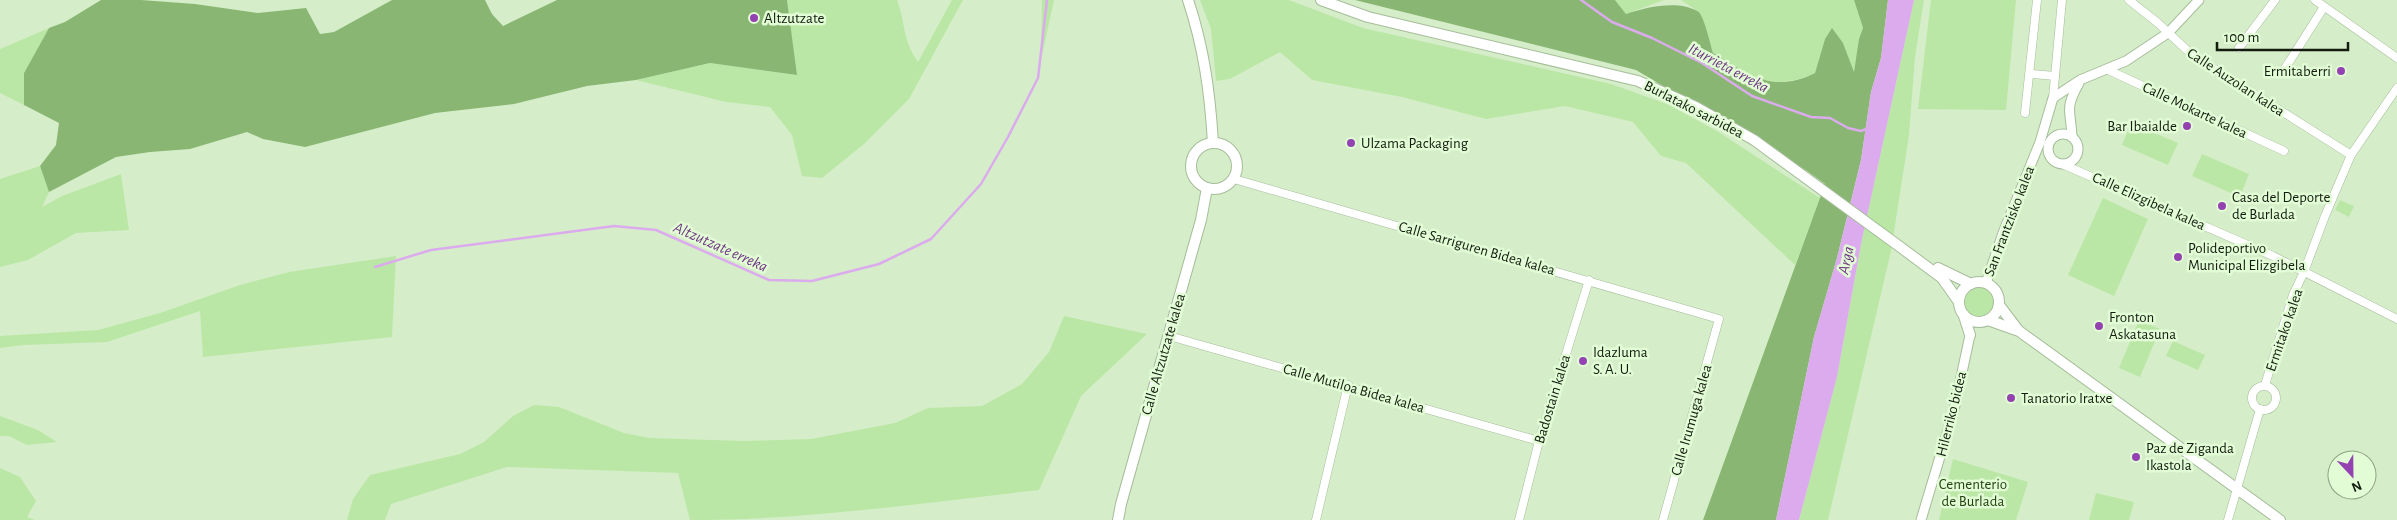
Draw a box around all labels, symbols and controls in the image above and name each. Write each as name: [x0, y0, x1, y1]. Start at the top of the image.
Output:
place label: Altzutzate: [764, 11, 824, 26]
marker: Altzutzate: [748, 12, 760, 24]
scale bar: [2217, 20, 2348, 52]
text: 100 m: [2224, 30, 2259, 45]
water label: Iturrieta erreka: [1686, 40, 1771, 96]
street label: Calle Auzolan kalea: [2184, 45, 2287, 119]
place label: Ermitaberri: [2264, 64, 2331, 79]
marker: Ermitaberri: [2335, 65, 2347, 77]
street label: Burlatako sarbidea: [1642, 78, 1746, 141]
street label: Calle Mokarte kalea: [2140, 80, 2249, 141]
place label: Bar Ibaialde: [2107, 119, 2177, 134]
marker: Bar Ibaialde: [2181, 120, 2193, 132]
place label: Ulzama Packaging: [1361, 136, 1469, 151]
marker: Ulzama Packaging: [1345, 137, 1357, 149]
street label: San Frantzisko kalea: [1982, 164, 2037, 278]
street label: Calle Elizgibela kalea: [2090, 170, 2208, 233]
place label: Casa del Deporte de Burlada: [2232, 190, 2330, 222]
marker: Casa del Deporte de Burlada: [2216, 200, 2228, 212]
water label: Altzutzate erreka: [670, 219, 770, 275]
street label: Calle Sarriguren Bidea kalea: [1397, 219, 1557, 278]
place label: Polideportivo Municipal Elizgibela: [2188, 241, 2306, 273]
water label: Arga: [1835, 245, 1857, 277]
marker: Polideportivo Municipal Elizgibela: [2172, 251, 2184, 263]
street label: Ermitako kalea: [2263, 287, 2306, 374]
street label: Calle Altzutzate kalea: [1139, 292, 1188, 416]
place label: Fronton Askatasuna: [2109, 310, 2176, 342]
marker: Fronton Askatasuna: [2093, 320, 2105, 332]
place label: Idazluma S. A. U.: [1593, 345, 1648, 377]
street label: Badostain kalea: [1532, 353, 1573, 445]
marker: Idazluma S. A. U.: [1577, 355, 1589, 367]
street label: Calle Mutiloa Bidea kalea: [1281, 361, 1426, 416]
street label: Calle Irumuga kalea: [1668, 363, 1715, 477]
street label: Hilerriko bidea: [1934, 370, 1969, 458]
place label: Tanatorio Iratxe: [2021, 391, 2112, 406]
marker: Tanatorio Iratxe: [2005, 392, 2017, 404]
place label: Paz de Ziganda Ikastola: [2146, 441, 2234, 473]
north arrow: [2327, 450, 2377, 500]
marker: Paz de Ziganda Ikastola: [2130, 451, 2142, 463]
park label: Cementerio de Burlada: [1939, 477, 2007, 509]
text: N: [2349, 478, 2364, 494]

